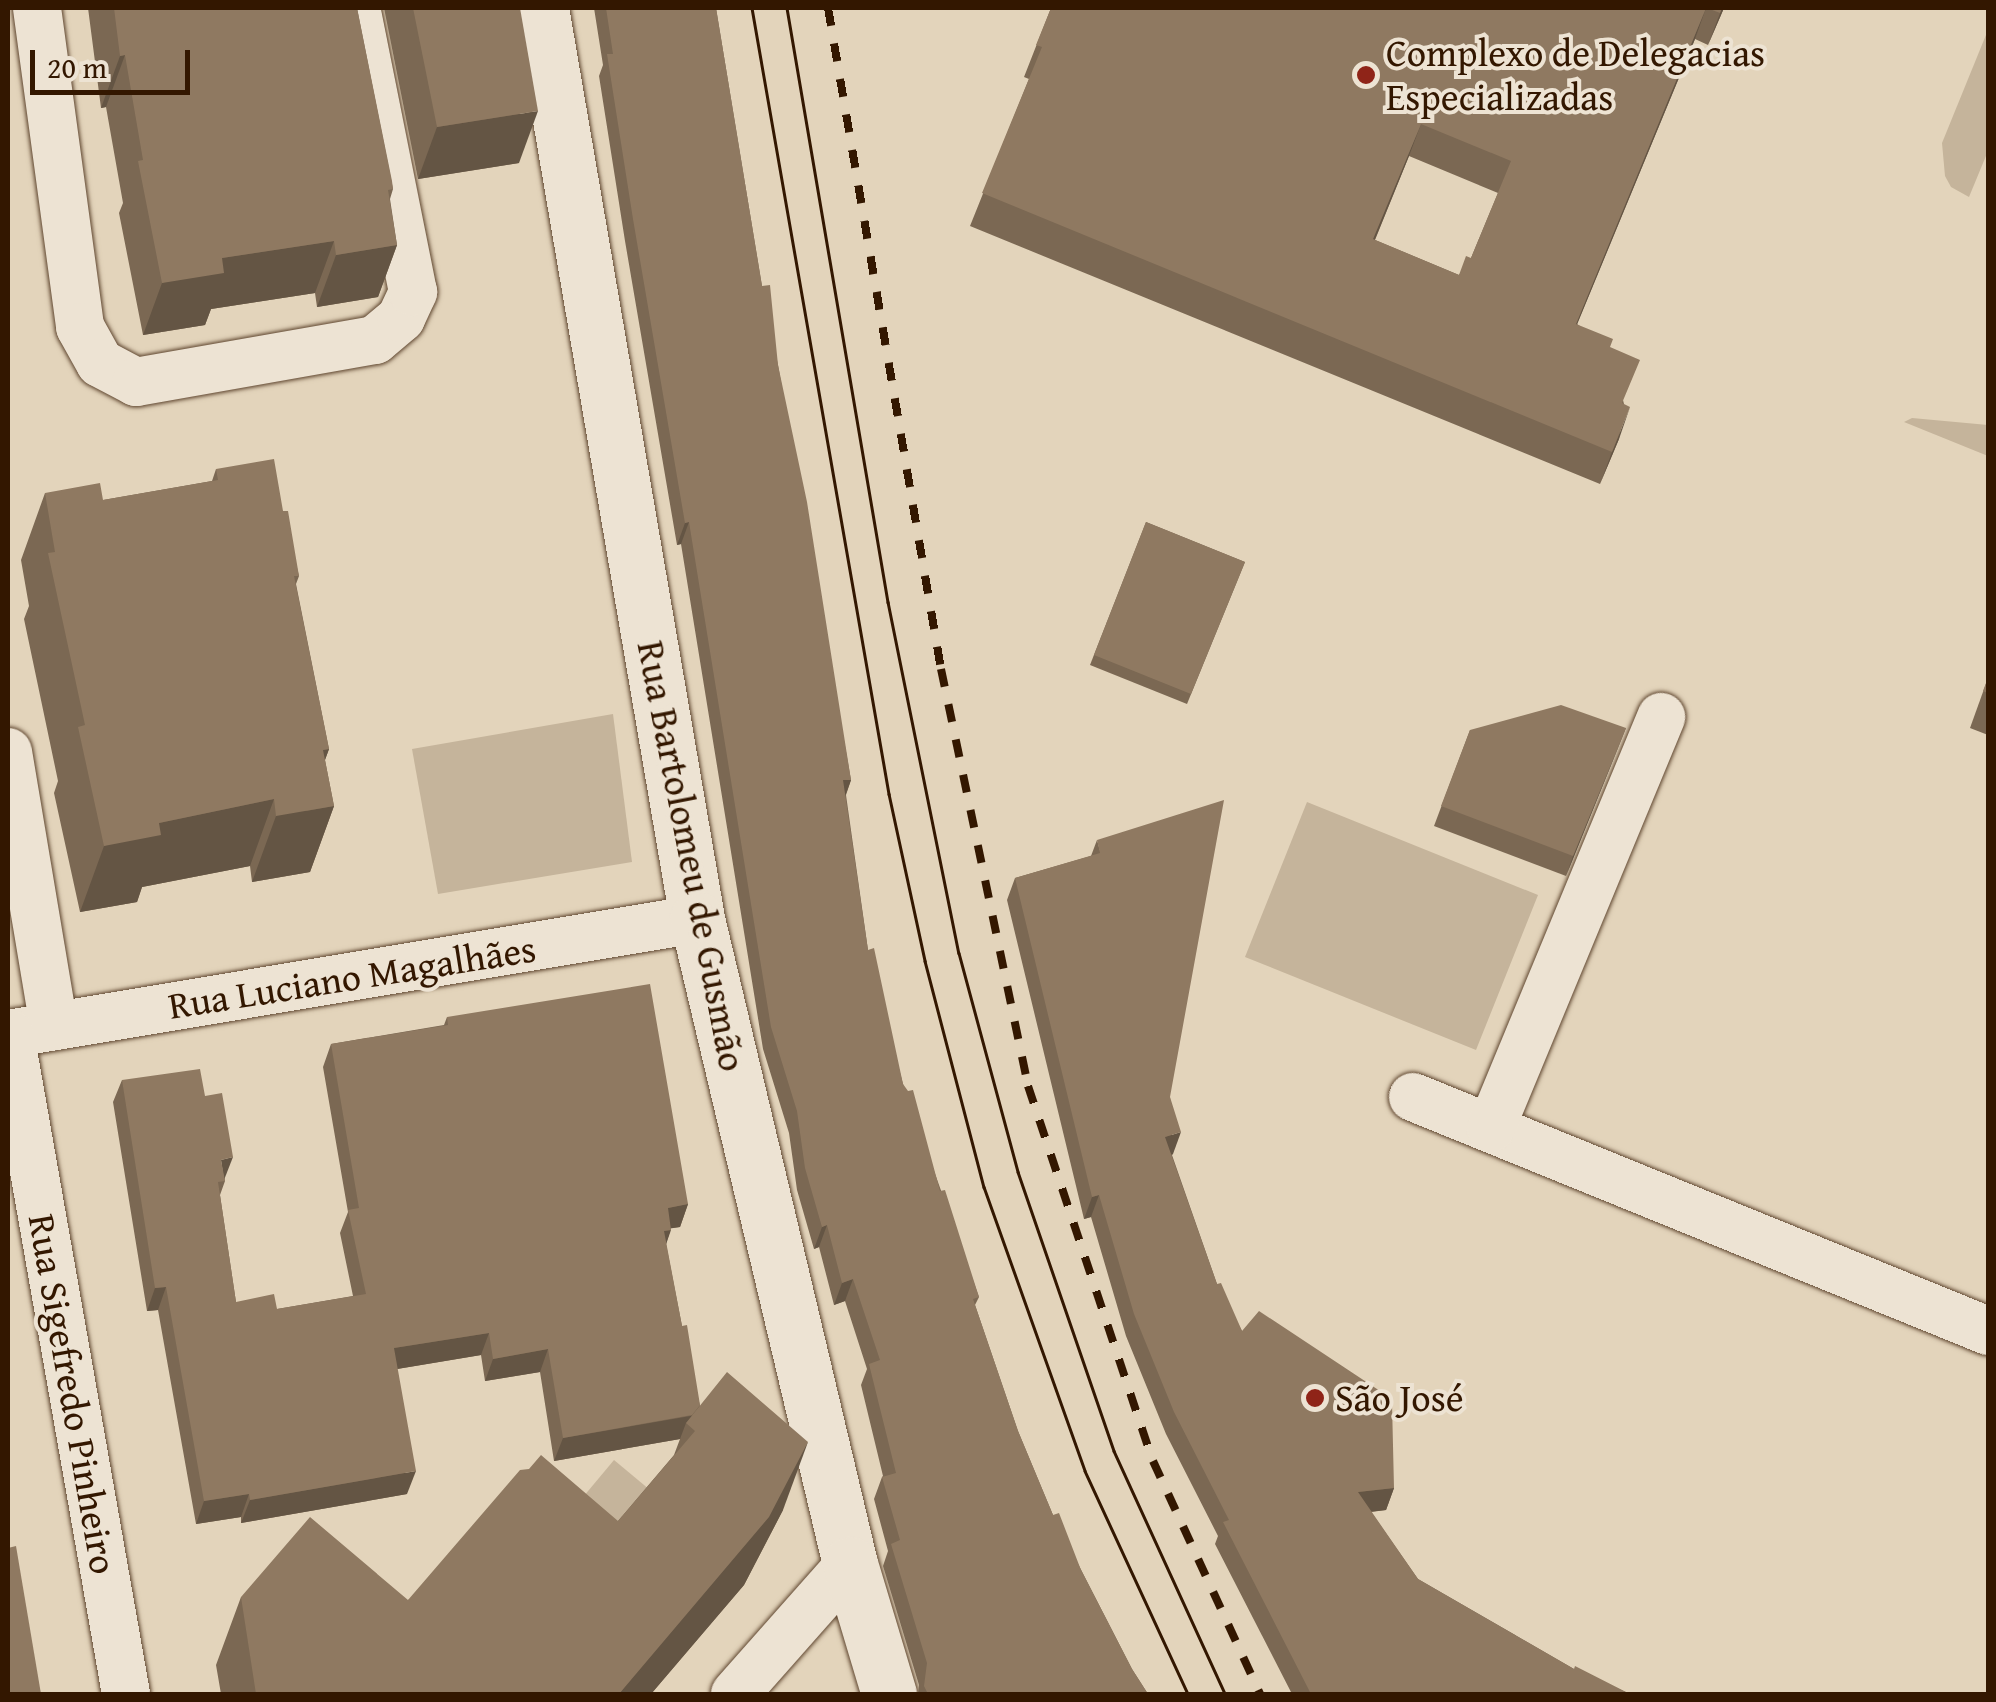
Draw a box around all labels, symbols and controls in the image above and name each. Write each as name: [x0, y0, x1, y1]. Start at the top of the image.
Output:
scale bar: [35, 30, 195, 92]
place label: Complexo de Delegacias Especializadas: [1386, 30, 1765, 120]
text: 20 m: [47, 45, 107, 89]
marker: Complexo de Delegacias Especializadas: [1355, 64, 1377, 86]
street label: Rua Bartolomeu de Gusmão: [628, 637, 756, 1075]
street label: Rua Luciano Magalhães: [165, 925, 539, 1029]
street label: Rua Sigefredo Pinheiro: [19, 1211, 127, 1577]
place label: São José: [1335, 1375, 1464, 1421]
marker: São José: [1304, 1387, 1326, 1409]

